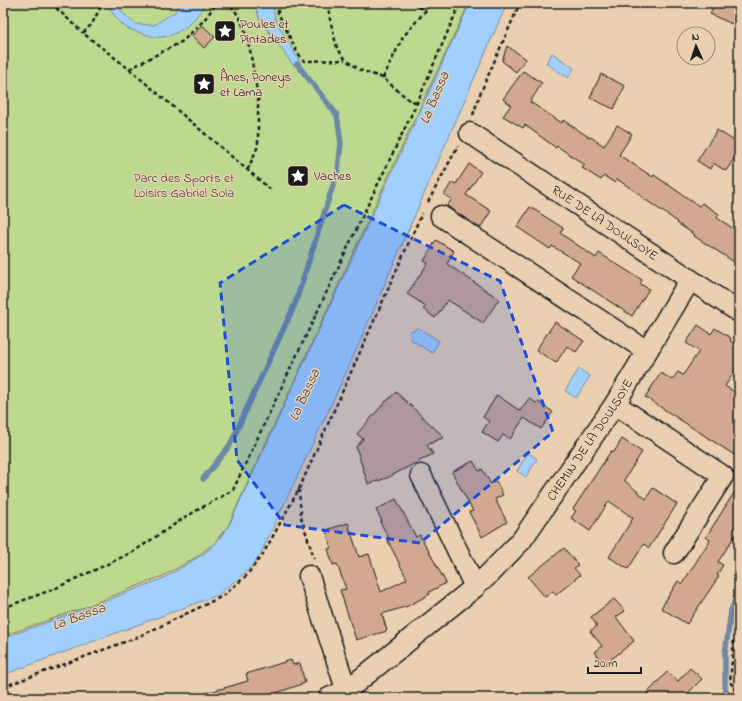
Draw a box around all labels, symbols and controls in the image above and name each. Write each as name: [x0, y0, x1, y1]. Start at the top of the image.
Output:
place label: Poules et Pintades: [240, 15, 290, 49]
place icon: Poules et Pintades: [212, 18, 238, 44]
north arrow: [676, 26, 716, 66]
text: N: [691, 29, 700, 45]
place label: Ânes, Poneys et Lama: [220, 68, 292, 102]
water label: La Bassa: [415, 68, 456, 127]
place icon: Ânes, Poneys et Lama: [191, 71, 217, 97]
place icon: Vaches: [285, 163, 311, 189]
place label: Vaches: [313, 167, 352, 186]
park label: Parc des Sports et Loisirs Gabriel Sola: [134, 169, 235, 203]
street label: RUE DE LA DOULSOYE: [548, 180, 662, 265]
water label: La Bassa: [284, 365, 326, 424]
street label: CHEMIN DE LA DOULSOYE: [542, 375, 638, 505]
water label: La Bassa: [50, 598, 109, 636]
scale bar: [588, 649, 641, 675]
text: 20 m: [594, 655, 617, 673]

